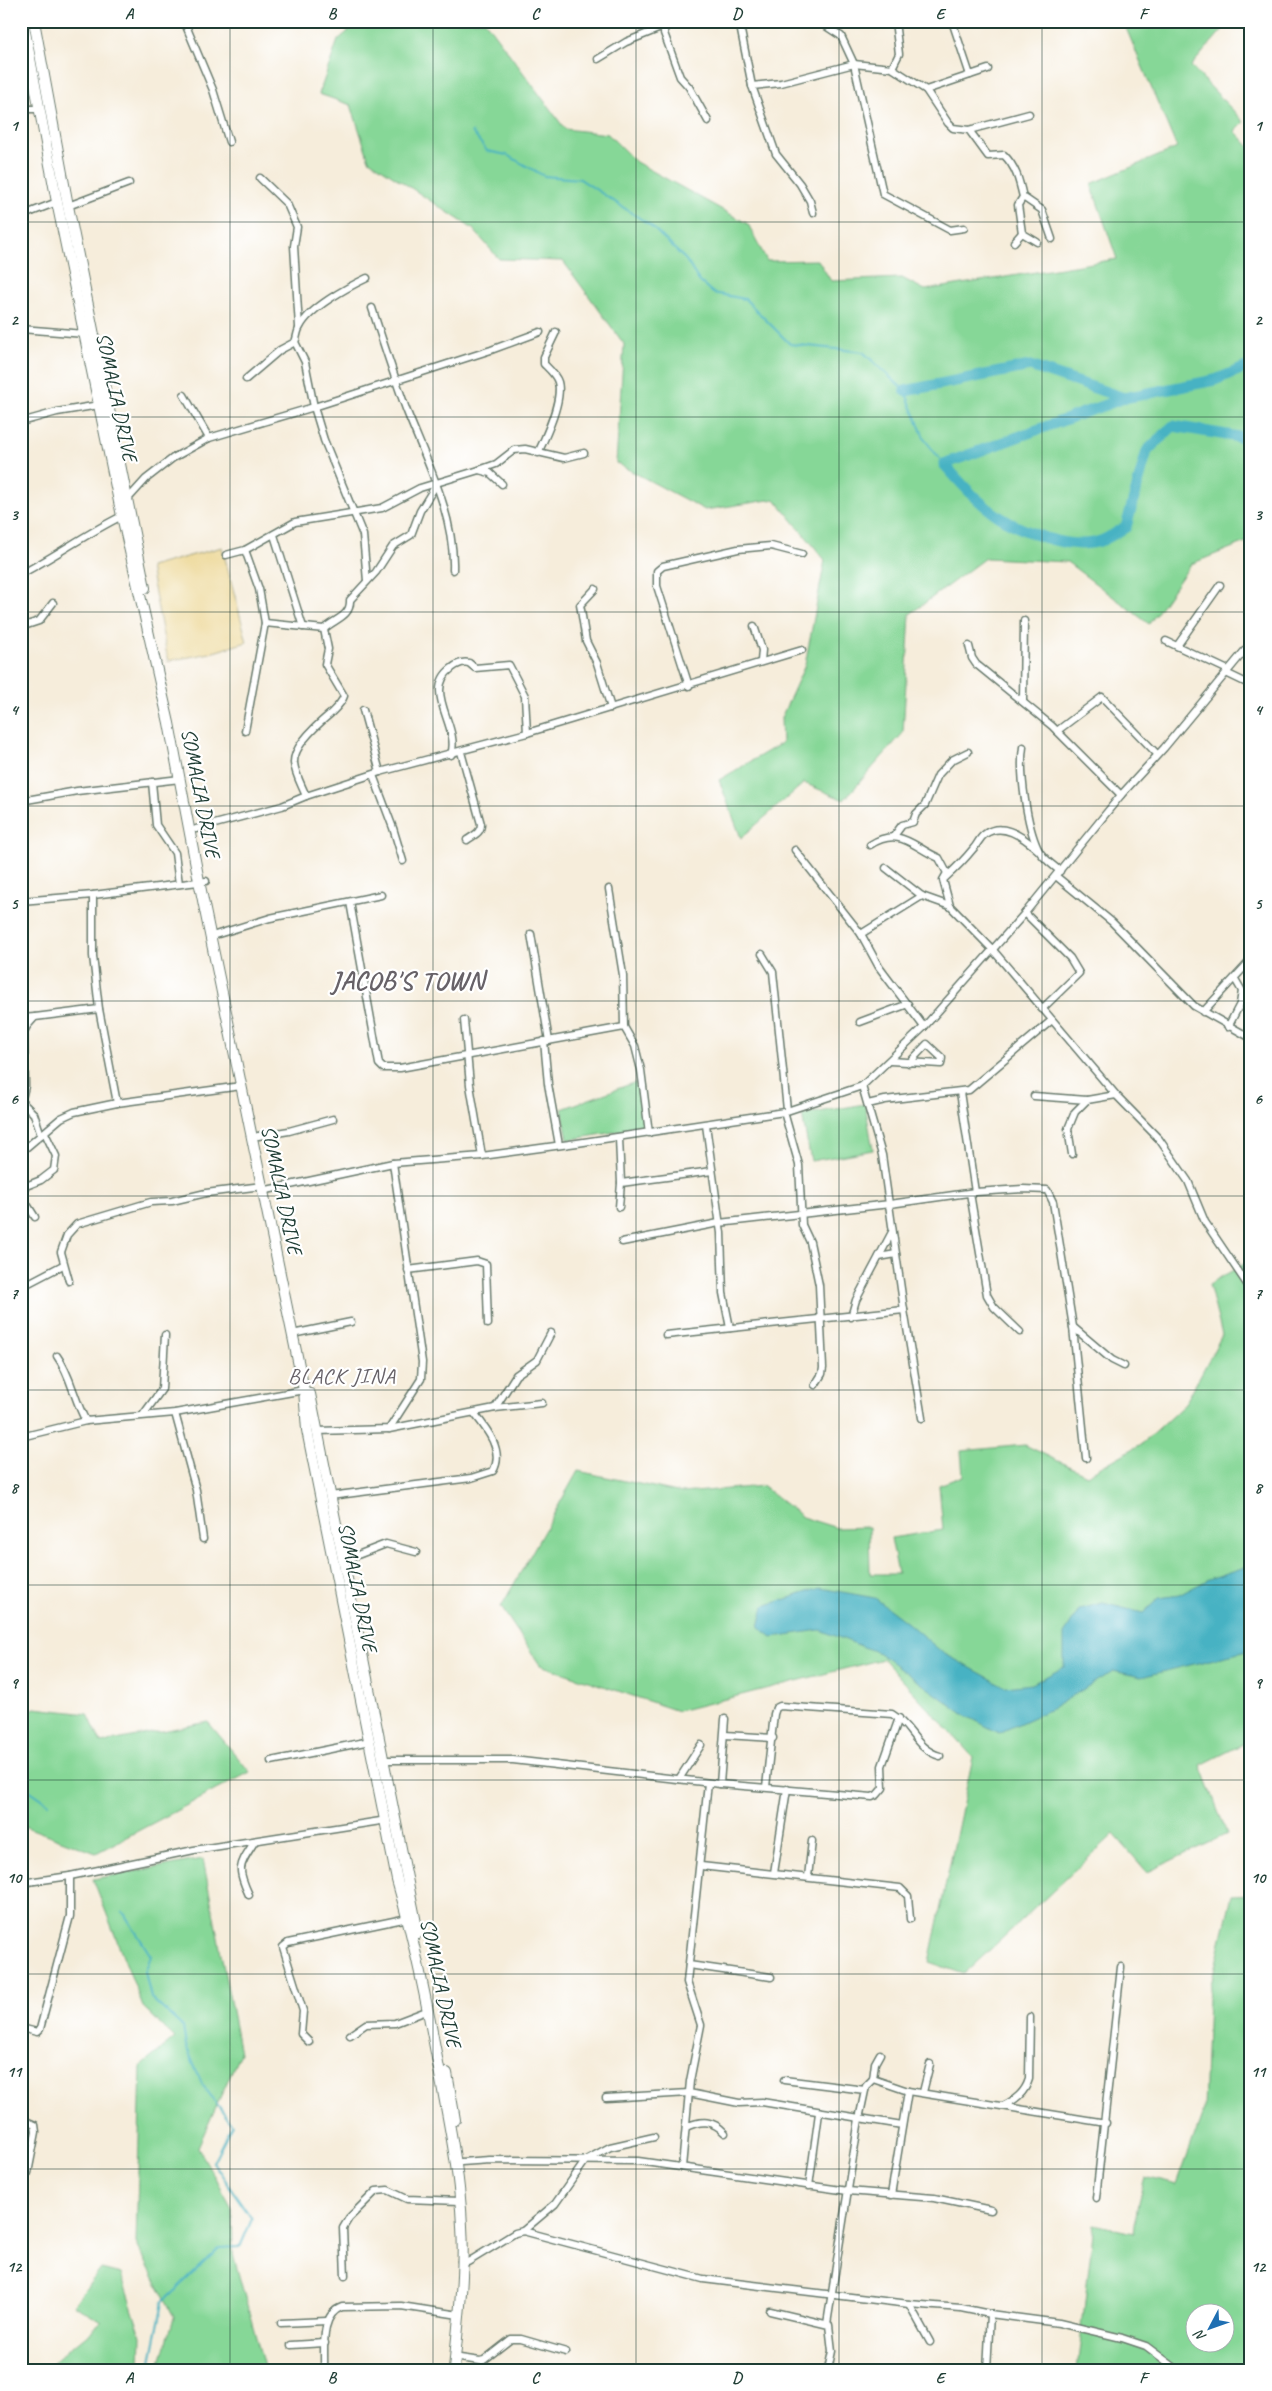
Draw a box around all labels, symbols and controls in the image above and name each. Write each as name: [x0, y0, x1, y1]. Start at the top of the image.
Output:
text: A: [125, 4, 135, 24]
text: B: [328, 4, 338, 24]
text: C: [531, 4, 541, 24]
text: D: [732, 4, 743, 24]
text: E: [936, 4, 947, 24]
text: F: [1139, 4, 1150, 24]
text: 1: [10, 116, 19, 136]
text: 1: [1254, 116, 1263, 136]
text: 2: [10, 310, 19, 330]
text: 2: [1254, 310, 1263, 330]
street label: SOMALIA DRIVE: [91, 330, 144, 466]
text: 3: [10, 505, 19, 525]
text: 3: [1254, 505, 1263, 525]
text: 4: [10, 700, 19, 720]
text: 4: [1254, 700, 1263, 720]
street label: SOMALIA DRIVE: [176, 726, 227, 862]
text: 5: [11, 894, 20, 914]
text: 5: [1255, 894, 1264, 914]
district label: JACOB'S TOWN: [329, 964, 489, 997]
text: 6: [10, 1089, 19, 1109]
text: 6: [1254, 1089, 1263, 1109]
street label: SOMALIA DRIVE: [256, 1123, 309, 1259]
text: 7: [10, 1284, 19, 1304]
text: 7: [1254, 1284, 1263, 1304]
district label: BLACK JINA: [288, 1362, 396, 1390]
text: 8: [10, 1478, 19, 1498]
text: 8: [1254, 1478, 1263, 1498]
street label: SOMALIA DRIVE: [333, 1520, 384, 1656]
text: 9: [10, 1673, 19, 1693]
text: 9: [1254, 1673, 1263, 1693]
text: 10: [7, 1868, 23, 1888]
text: 10: [1251, 1868, 1267, 1888]
street label: SOMALIA DRIVE: [415, 1916, 468, 2052]
text: 11: [7, 2062, 23, 2082]
text: 11: [1251, 2062, 1267, 2082]
text: 12: [7, 2257, 23, 2277]
text: 12: [1251, 2257, 1267, 2277]
north arrow: [1184, 2304, 1234, 2354]
text: N: [1190, 2326, 1210, 2345]
text: A: [125, 2368, 135, 2388]
text: B: [328, 2368, 338, 2388]
text: C: [531, 2368, 541, 2388]
text: D: [732, 2368, 743, 2388]
text: E: [936, 2368, 947, 2388]
text: F: [1139, 2368, 1150, 2388]

